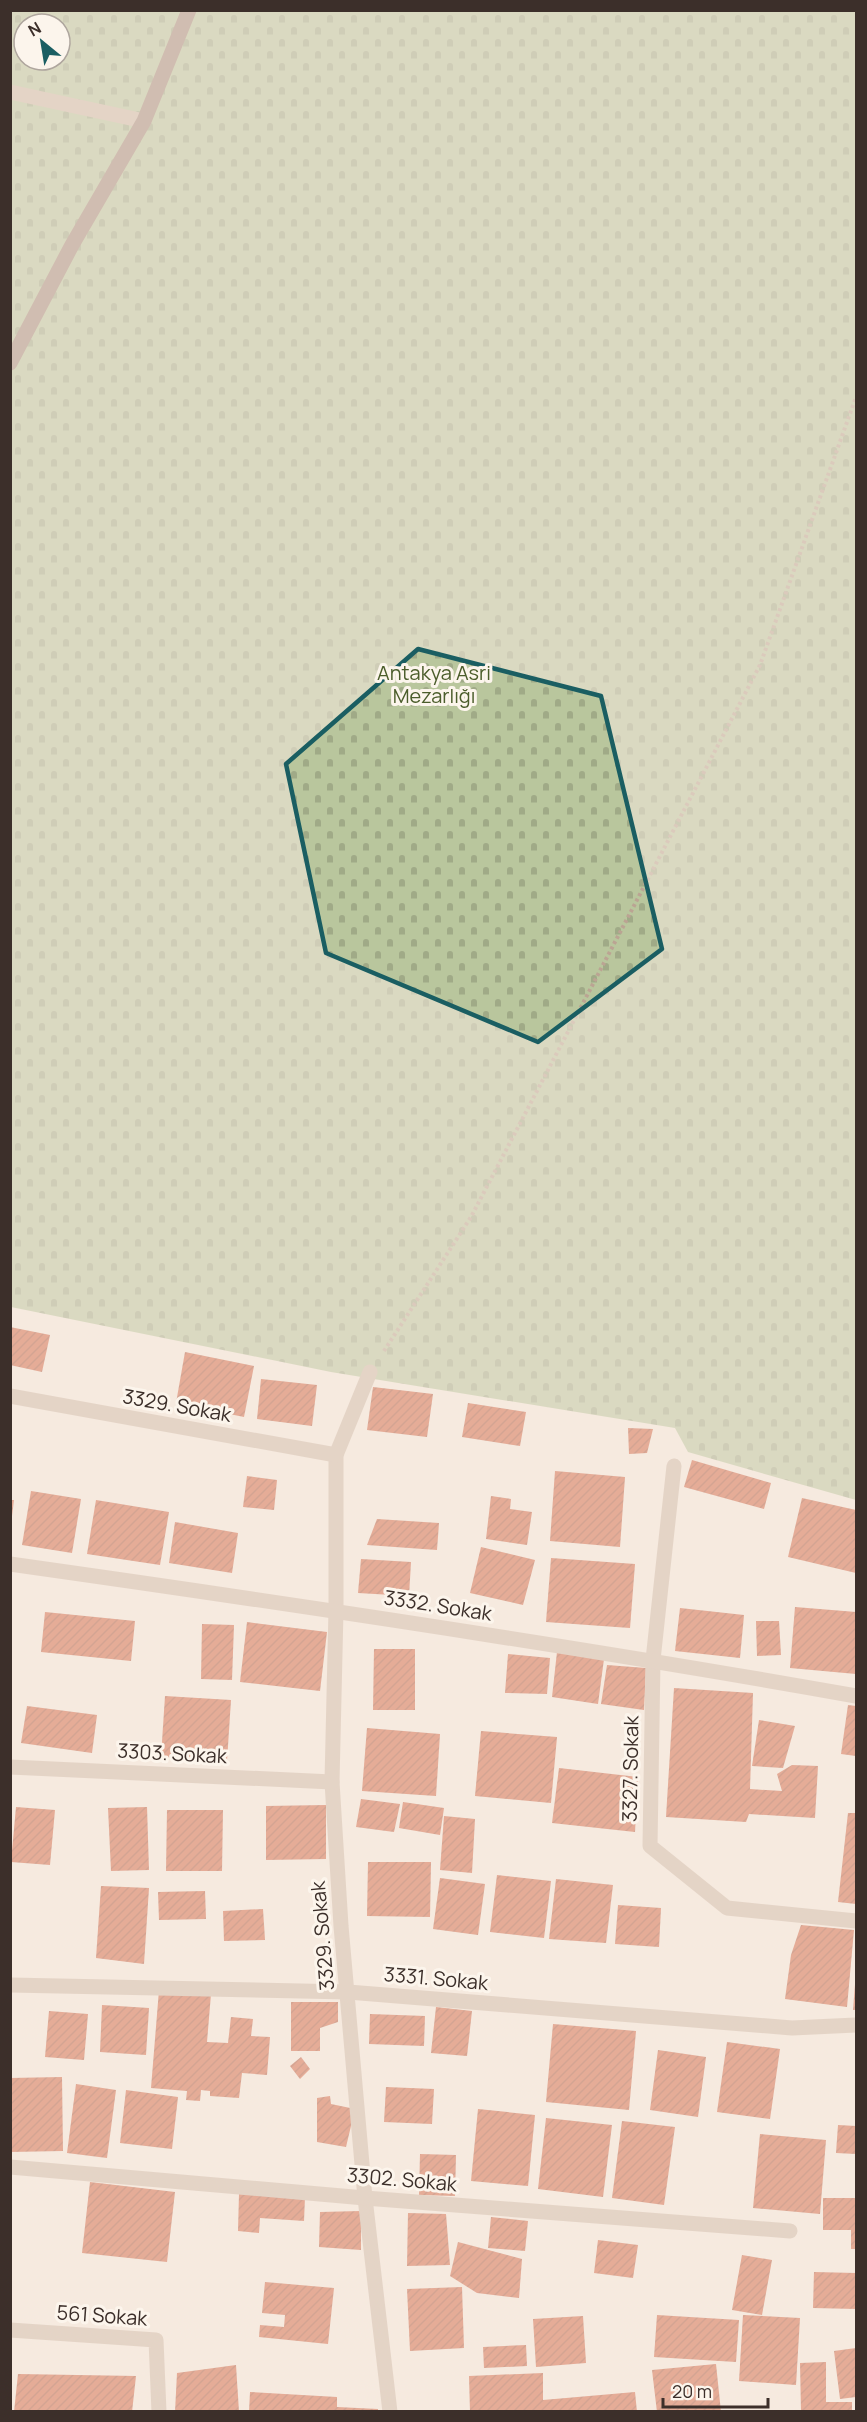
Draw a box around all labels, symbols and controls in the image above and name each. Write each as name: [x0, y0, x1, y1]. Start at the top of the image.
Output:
north arrow: [12, 12, 72, 72]
text: N: [24, 17, 45, 41]
park label: Antakya Asri Mezarlığı: [377, 659, 491, 709]
street label: 3329. Sokak: [121, 1382, 234, 1428]
street label: 3332. Sokak: [382, 1583, 495, 1627]
street label: 3327. Sokak: [616, 1714, 644, 1822]
street label: 3303. Sokak: [117, 1737, 228, 1769]
street label: 3329. Sokak: [304, 1879, 340, 1992]
street label: 3331. Sokak: [383, 1960, 490, 1996]
street label: 3302. Sokak: [346, 2161, 459, 2197]
street label: 561 Sokak: [56, 2298, 149, 2332]
scale bar: [663, 2371, 768, 2409]
text: 20 m: [672, 2379, 712, 2403]

